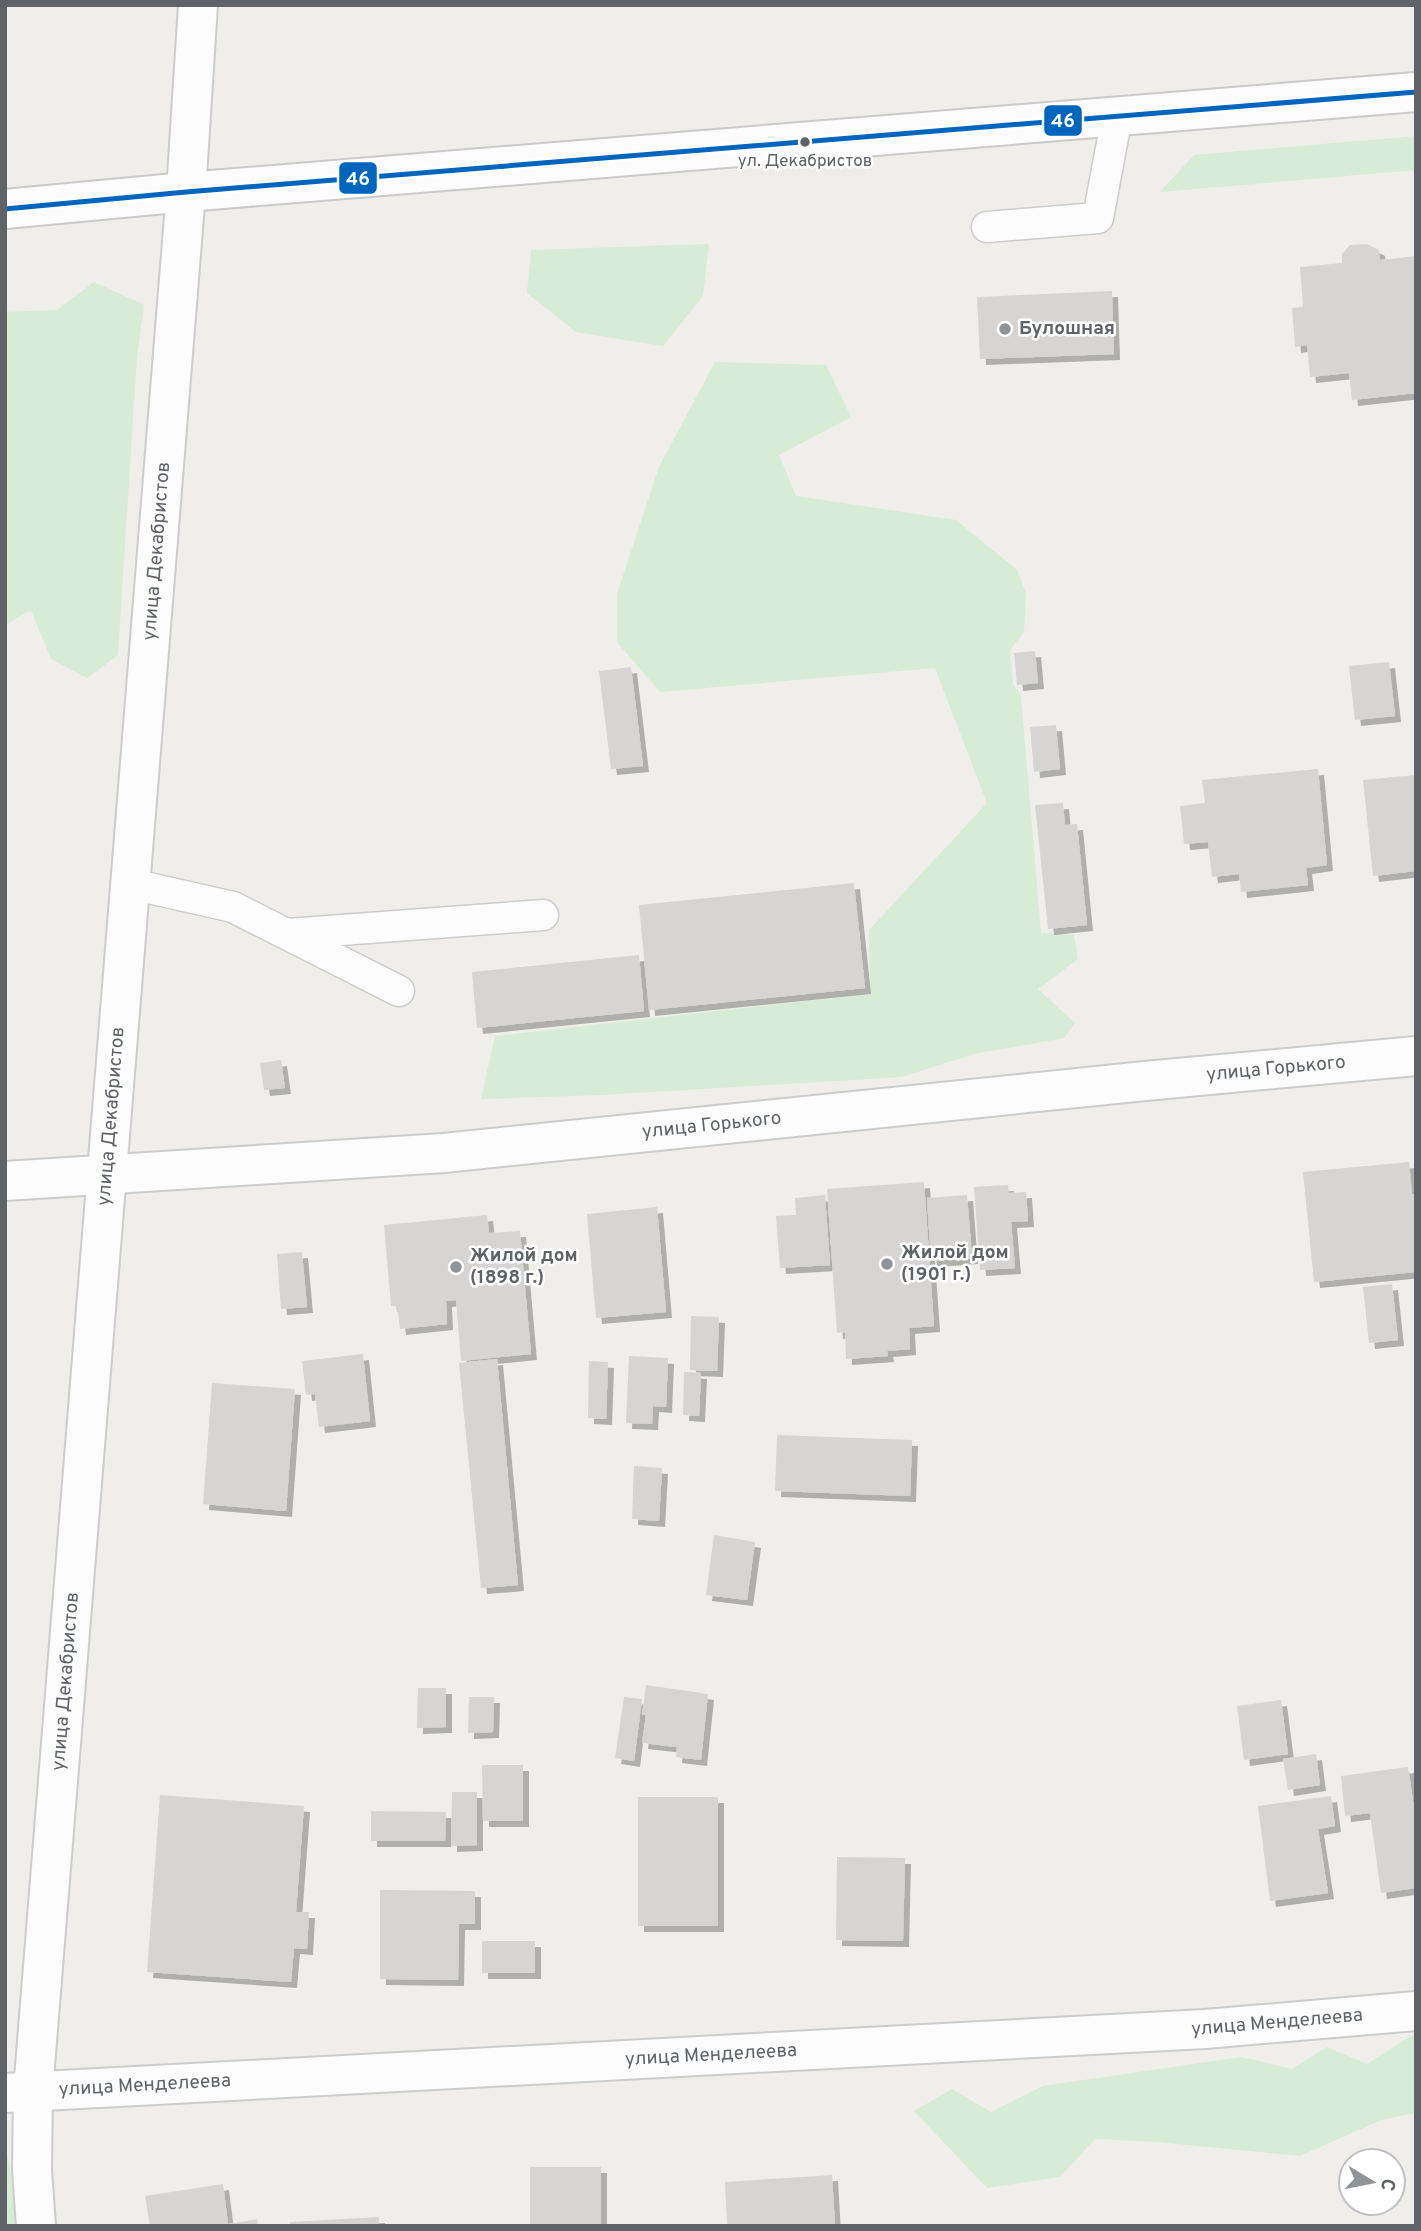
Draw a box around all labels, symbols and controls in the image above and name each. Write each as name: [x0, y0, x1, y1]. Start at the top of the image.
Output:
line badge: 46: [1043, 104, 1083, 137]
text: 46: [1051, 110, 1075, 134]
marker: ул. Декабристов: [798, 135, 812, 149]
place label: ул. Декабристов: [738, 151, 872, 173]
line badge: 46: [338, 161, 378, 195]
text: 46: [346, 168, 370, 192]
place label: Булошная: [1019, 317, 1115, 341]
marker: Булошная: [997, 321, 1013, 337]
street label: улица Декабристов: [138, 461, 176, 642]
street label: улица Декабристов: [92, 1026, 131, 1207]
street label: улица Горького: [1205, 1051, 1347, 1087]
street label: улица Горького: [641, 1106, 783, 1145]
place label: Жилой дом (1901 г.): [901, 1241, 1009, 1287]
place label: Жилой дом (1898 г.): [470, 1244, 578, 1290]
marker: Жилой дом (1901 г.): [879, 1256, 895, 1272]
marker: Жилой дом (1898 г.): [448, 1259, 464, 1275]
street label: улица Декабристов: [47, 1591, 85, 1772]
street label: улица Менделеева: [1190, 2004, 1364, 2042]
street label: улица Менделеева: [624, 2039, 798, 2072]
street label: улица Менделеева: [58, 2069, 232, 2102]
north arrow: [1337, 2147, 1407, 2217]
text: С: [1374, 2177, 1400, 2193]

